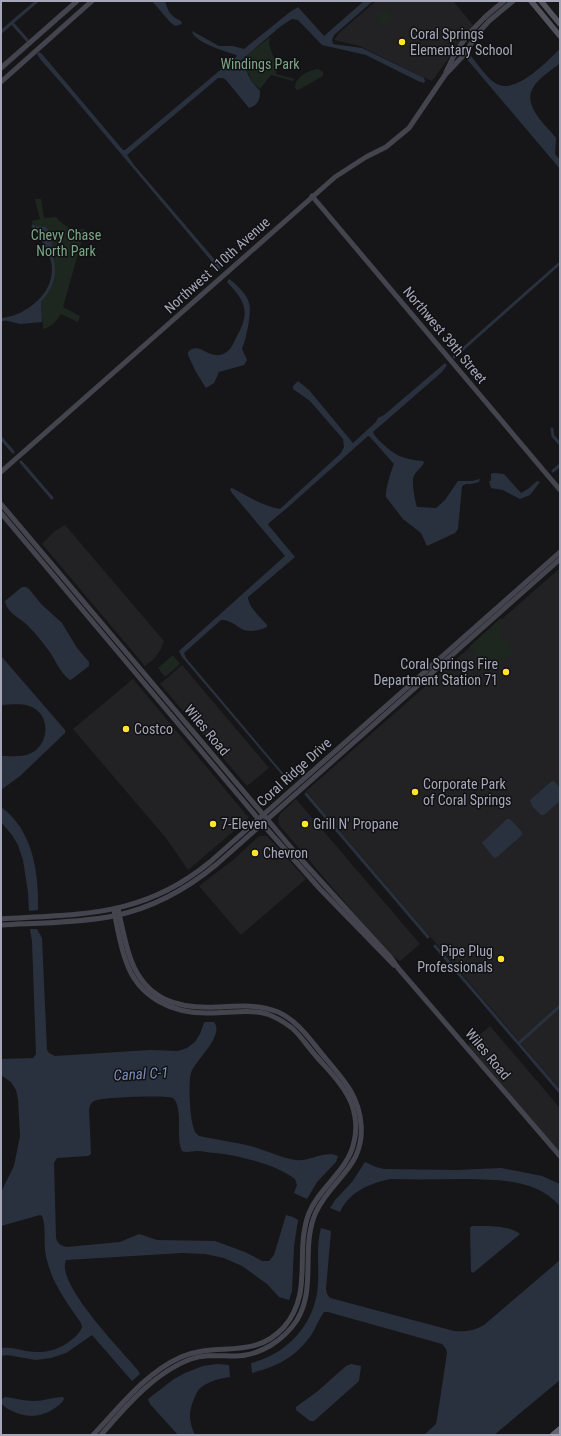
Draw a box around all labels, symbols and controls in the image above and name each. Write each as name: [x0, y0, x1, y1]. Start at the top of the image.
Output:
place label: Coral Springs Elementary School: [410, 26, 513, 58]
marker: Coral Springs Elementary School: [397, 37, 407, 47]
park label: Windings Park: [220, 56, 300, 72]
street label: Northwest 110th Avenue: [161, 213, 273, 316]
park label: Chevy Chase North Park: [31, 227, 102, 259]
street label: Northwest 39th Street: [400, 283, 490, 387]
place label: Coral Springs Fire Department Station 71: [374, 656, 498, 688]
marker: Coral Springs Fire Department Station 71: [501, 667, 511, 677]
street label: Wiles Road: [181, 701, 233, 759]
place label: Costco: [134, 721, 173, 737]
marker: Costco: [121, 724, 131, 734]
street label: Coral Ridge Drive: [254, 734, 335, 809]
place label: Corporate Park of Coral Springs: [423, 776, 511, 808]
marker: Corporate Park of Coral Springs: [410, 787, 420, 797]
place label: 7-Eleven: [221, 816, 267, 832]
place label: Grill N' Propane: [313, 816, 399, 832]
marker: 7-Eleven: [208, 819, 218, 829]
marker: Grill N' Propane: [300, 819, 310, 829]
place label: Chevron: [263, 845, 308, 861]
marker: Chevron: [250, 848, 260, 858]
place label: Pipe Plug Professionals: [417, 943, 493, 975]
marker: Pipe Plug Professionals: [496, 954, 506, 964]
street label: Wiles Road: [462, 1025, 514, 1083]
water label: Canal C-1: [113, 1064, 169, 1084]

